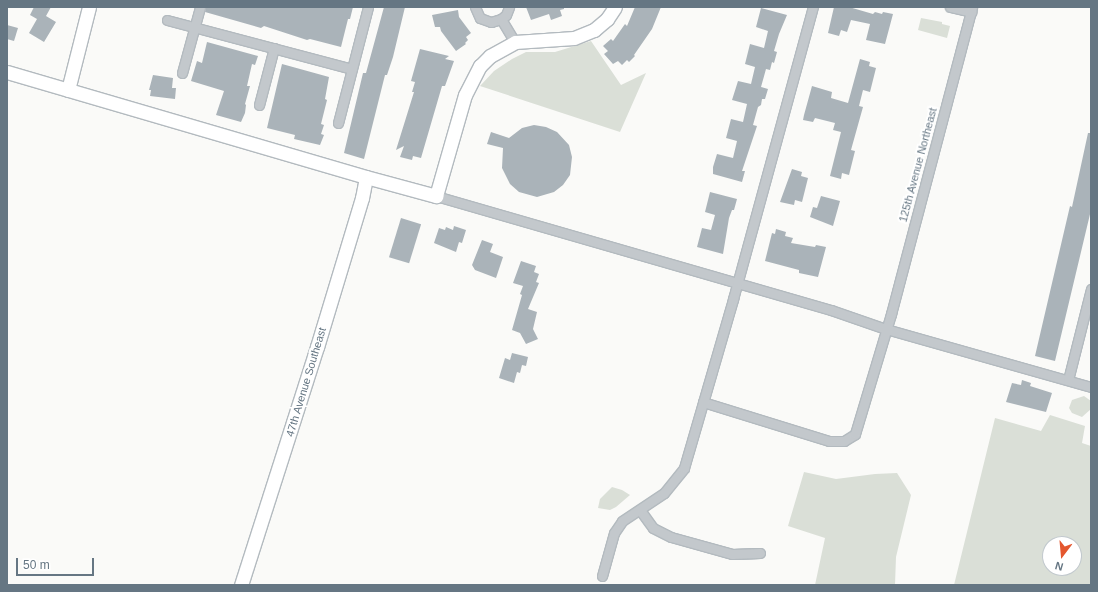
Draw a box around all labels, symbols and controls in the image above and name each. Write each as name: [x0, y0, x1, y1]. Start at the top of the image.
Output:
street label: 125th Avenue Northeast: [896, 106, 940, 224]
street label: 47th Avenue Southeast: [283, 325, 329, 439]
north arrow: [1042, 536, 1082, 576]
scale bar: [18, 550, 96, 576]
text: 50 m: [23, 558, 50, 572]
text: N: [1053, 560, 1064, 573]

